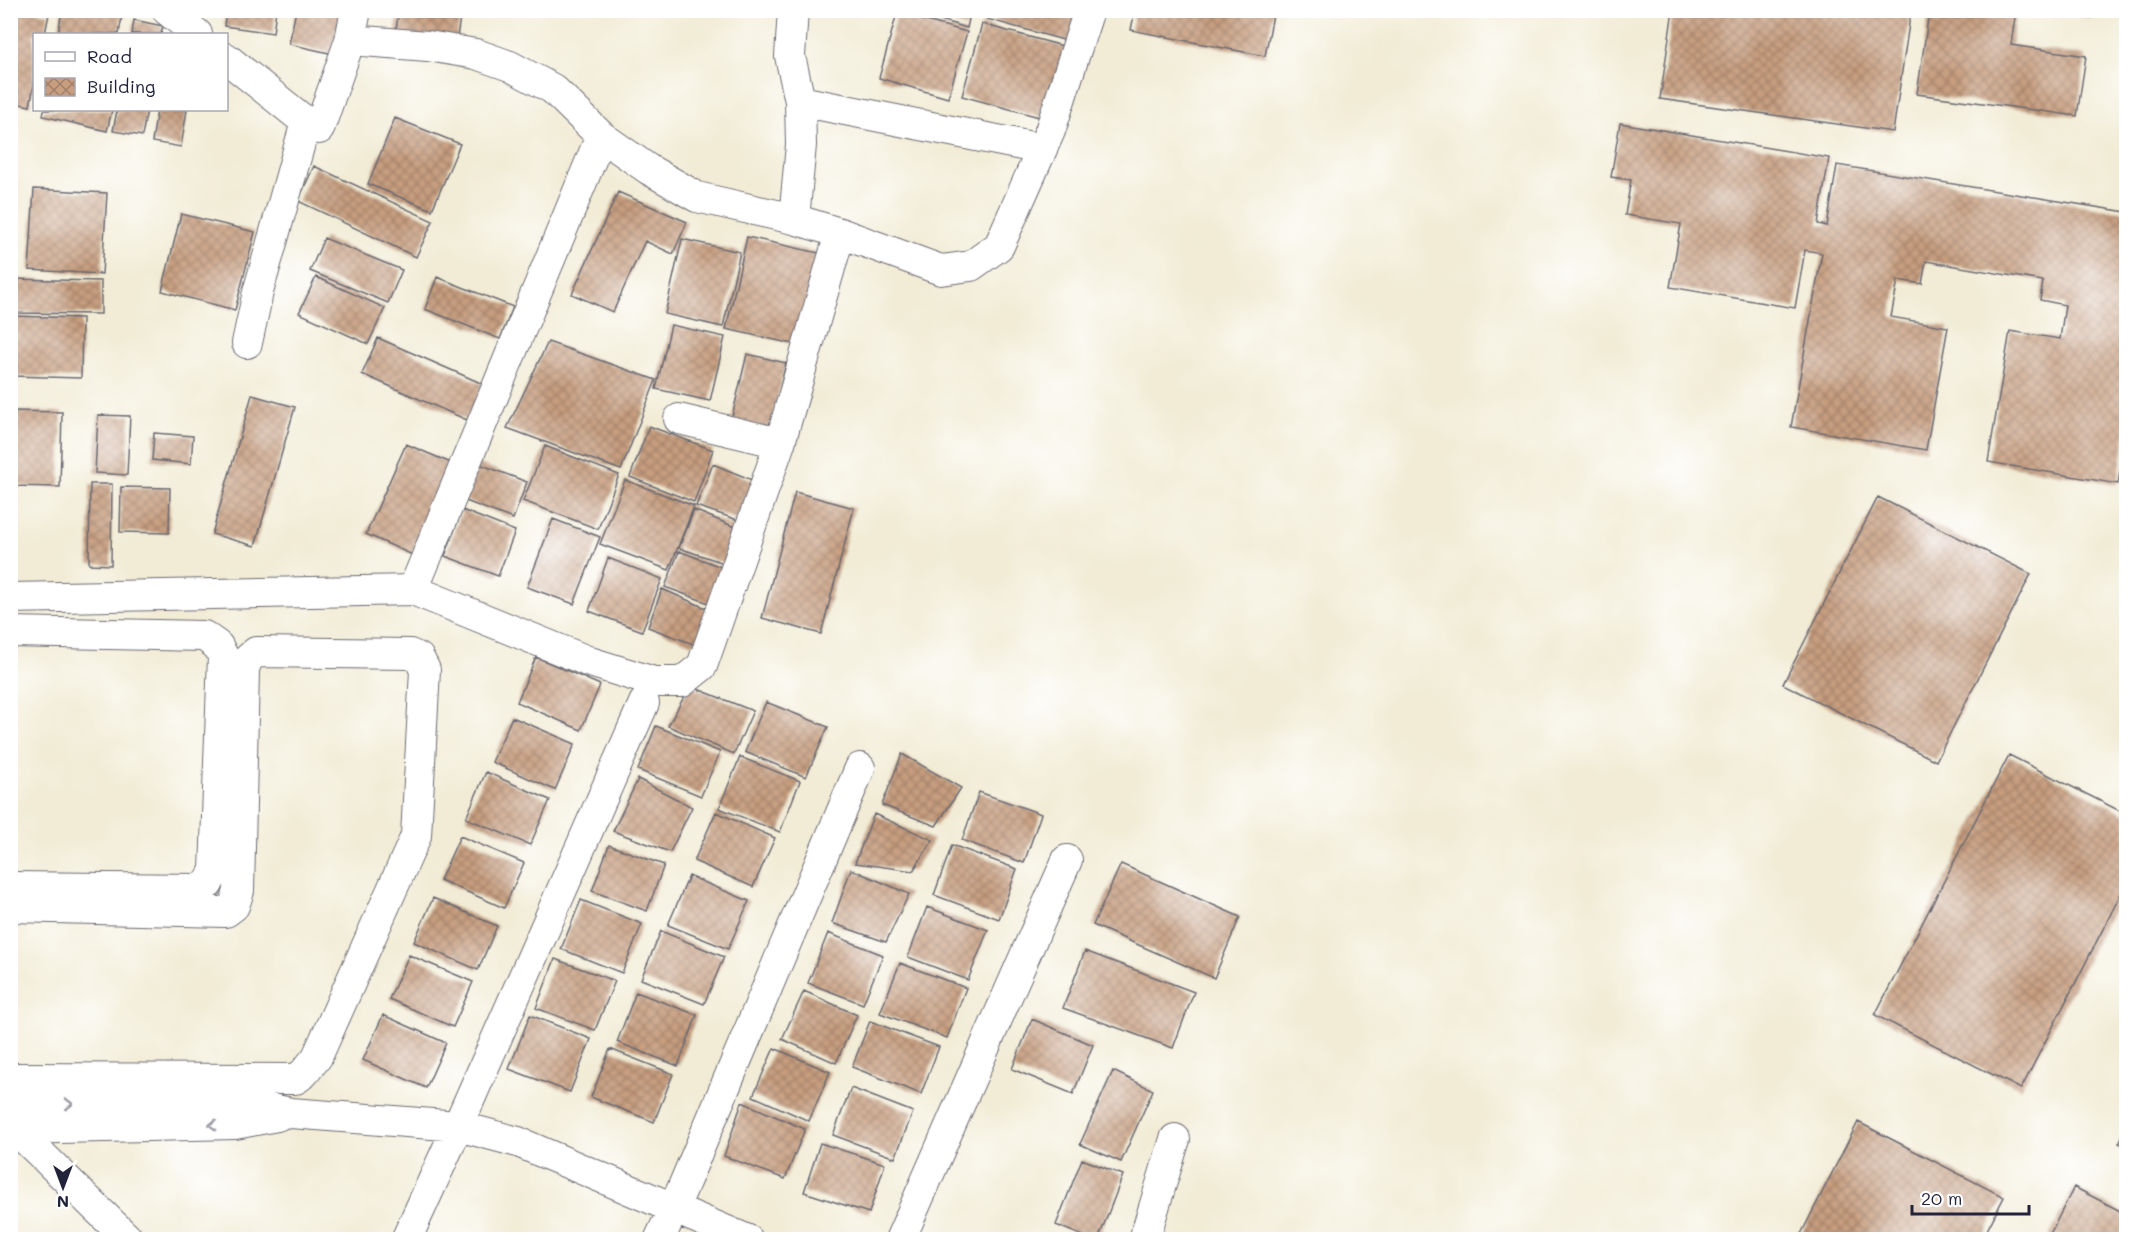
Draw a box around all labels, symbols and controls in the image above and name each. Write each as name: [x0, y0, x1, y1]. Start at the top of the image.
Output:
legend: [33, 33, 228, 111]
text: Road: [87, 44, 132, 68]
text: Building: [87, 74, 155, 98]
one-way arrow: [64, 1098, 73, 1110]
one-way arrow: [208, 1118, 217, 1131]
north arrow: [33, 1157, 93, 1217]
scale bar: [1912, 1178, 2029, 1216]
text: 20 m: [1921, 1186, 1962, 1210]
text: N: [57, 1192, 69, 1213]

